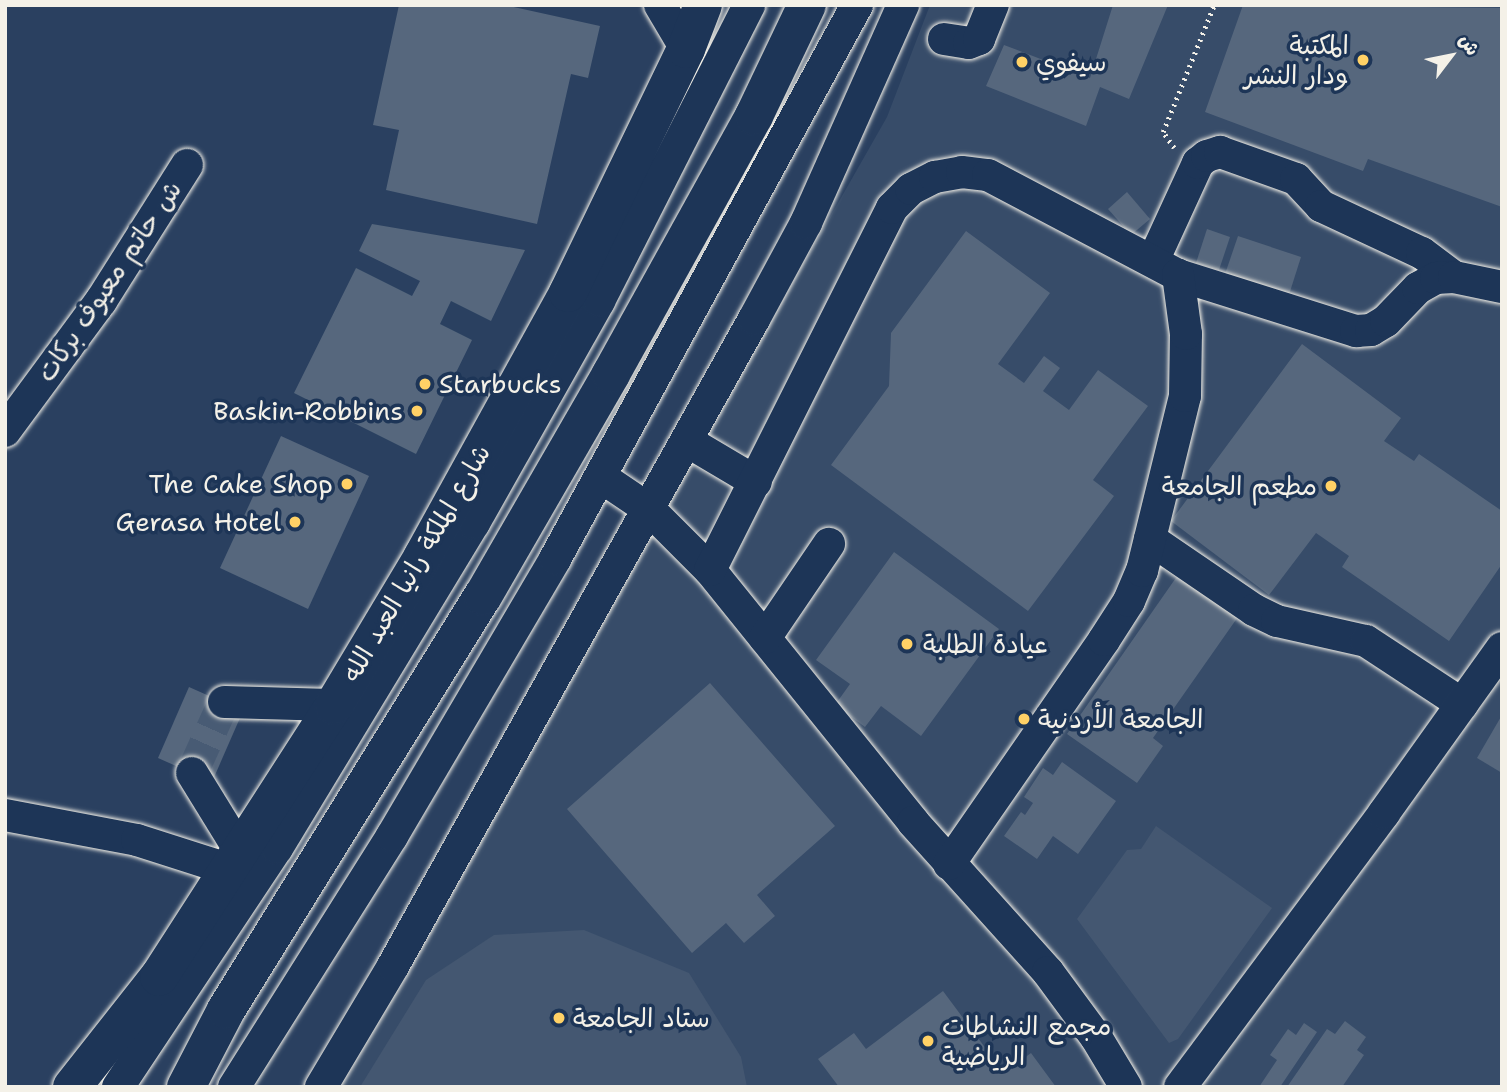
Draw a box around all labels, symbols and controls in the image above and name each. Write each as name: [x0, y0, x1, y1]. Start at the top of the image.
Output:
north arrow: [1416, 21, 1486, 91]
place label: المكتبة ودار النشر: [1244, 29, 1349, 90]
text: ش: [1453, 29, 1485, 60]
place label: سيفوي: [1036, 46, 1107, 78]
marker: المكتبة ودار النشر: [1355, 52, 1371, 68]
marker: سيفوي: [1014, 54, 1030, 70]
street label: ش حاتم معيوف بركات: [30, 175, 188, 387]
place label: Starbucks: [439, 368, 562, 400]
marker: Starbucks: [417, 376, 433, 392]
place label: Baskin-Robbins: [213, 395, 403, 427]
marker: Baskin-Robbins: [409, 403, 425, 419]
street label: شارع الملكة رانيا العبد الله: [335, 439, 497, 687]
place label: The Cake Shop: [149, 468, 333, 500]
place label: مطعم الجامعة: [1162, 470, 1317, 502]
marker: The Cake Shop: [339, 476, 355, 492]
marker: مطعم الجامعة: [1323, 478, 1339, 494]
place label: Gerasa Hotel: [116, 506, 281, 538]
marker: Gerasa Hotel: [287, 514, 303, 530]
place label: عيادة الطلبة: [923, 628, 1048, 660]
marker: عيادة الطلبة: [897, 634, 917, 654]
place label: الجامعة الأردنية: [1038, 703, 1203, 735]
marker: الجامعة الأردنية: [1016, 711, 1032, 727]
place label: ستاد الجامعة: [573, 1002, 710, 1034]
marker: ستاد الجامعة: [551, 1010, 567, 1026]
place label: مجمع النشاطات الرياضية: [942, 1010, 1111, 1072]
marker: مجمع النشاطات الرياضية: [920, 1033, 936, 1049]

